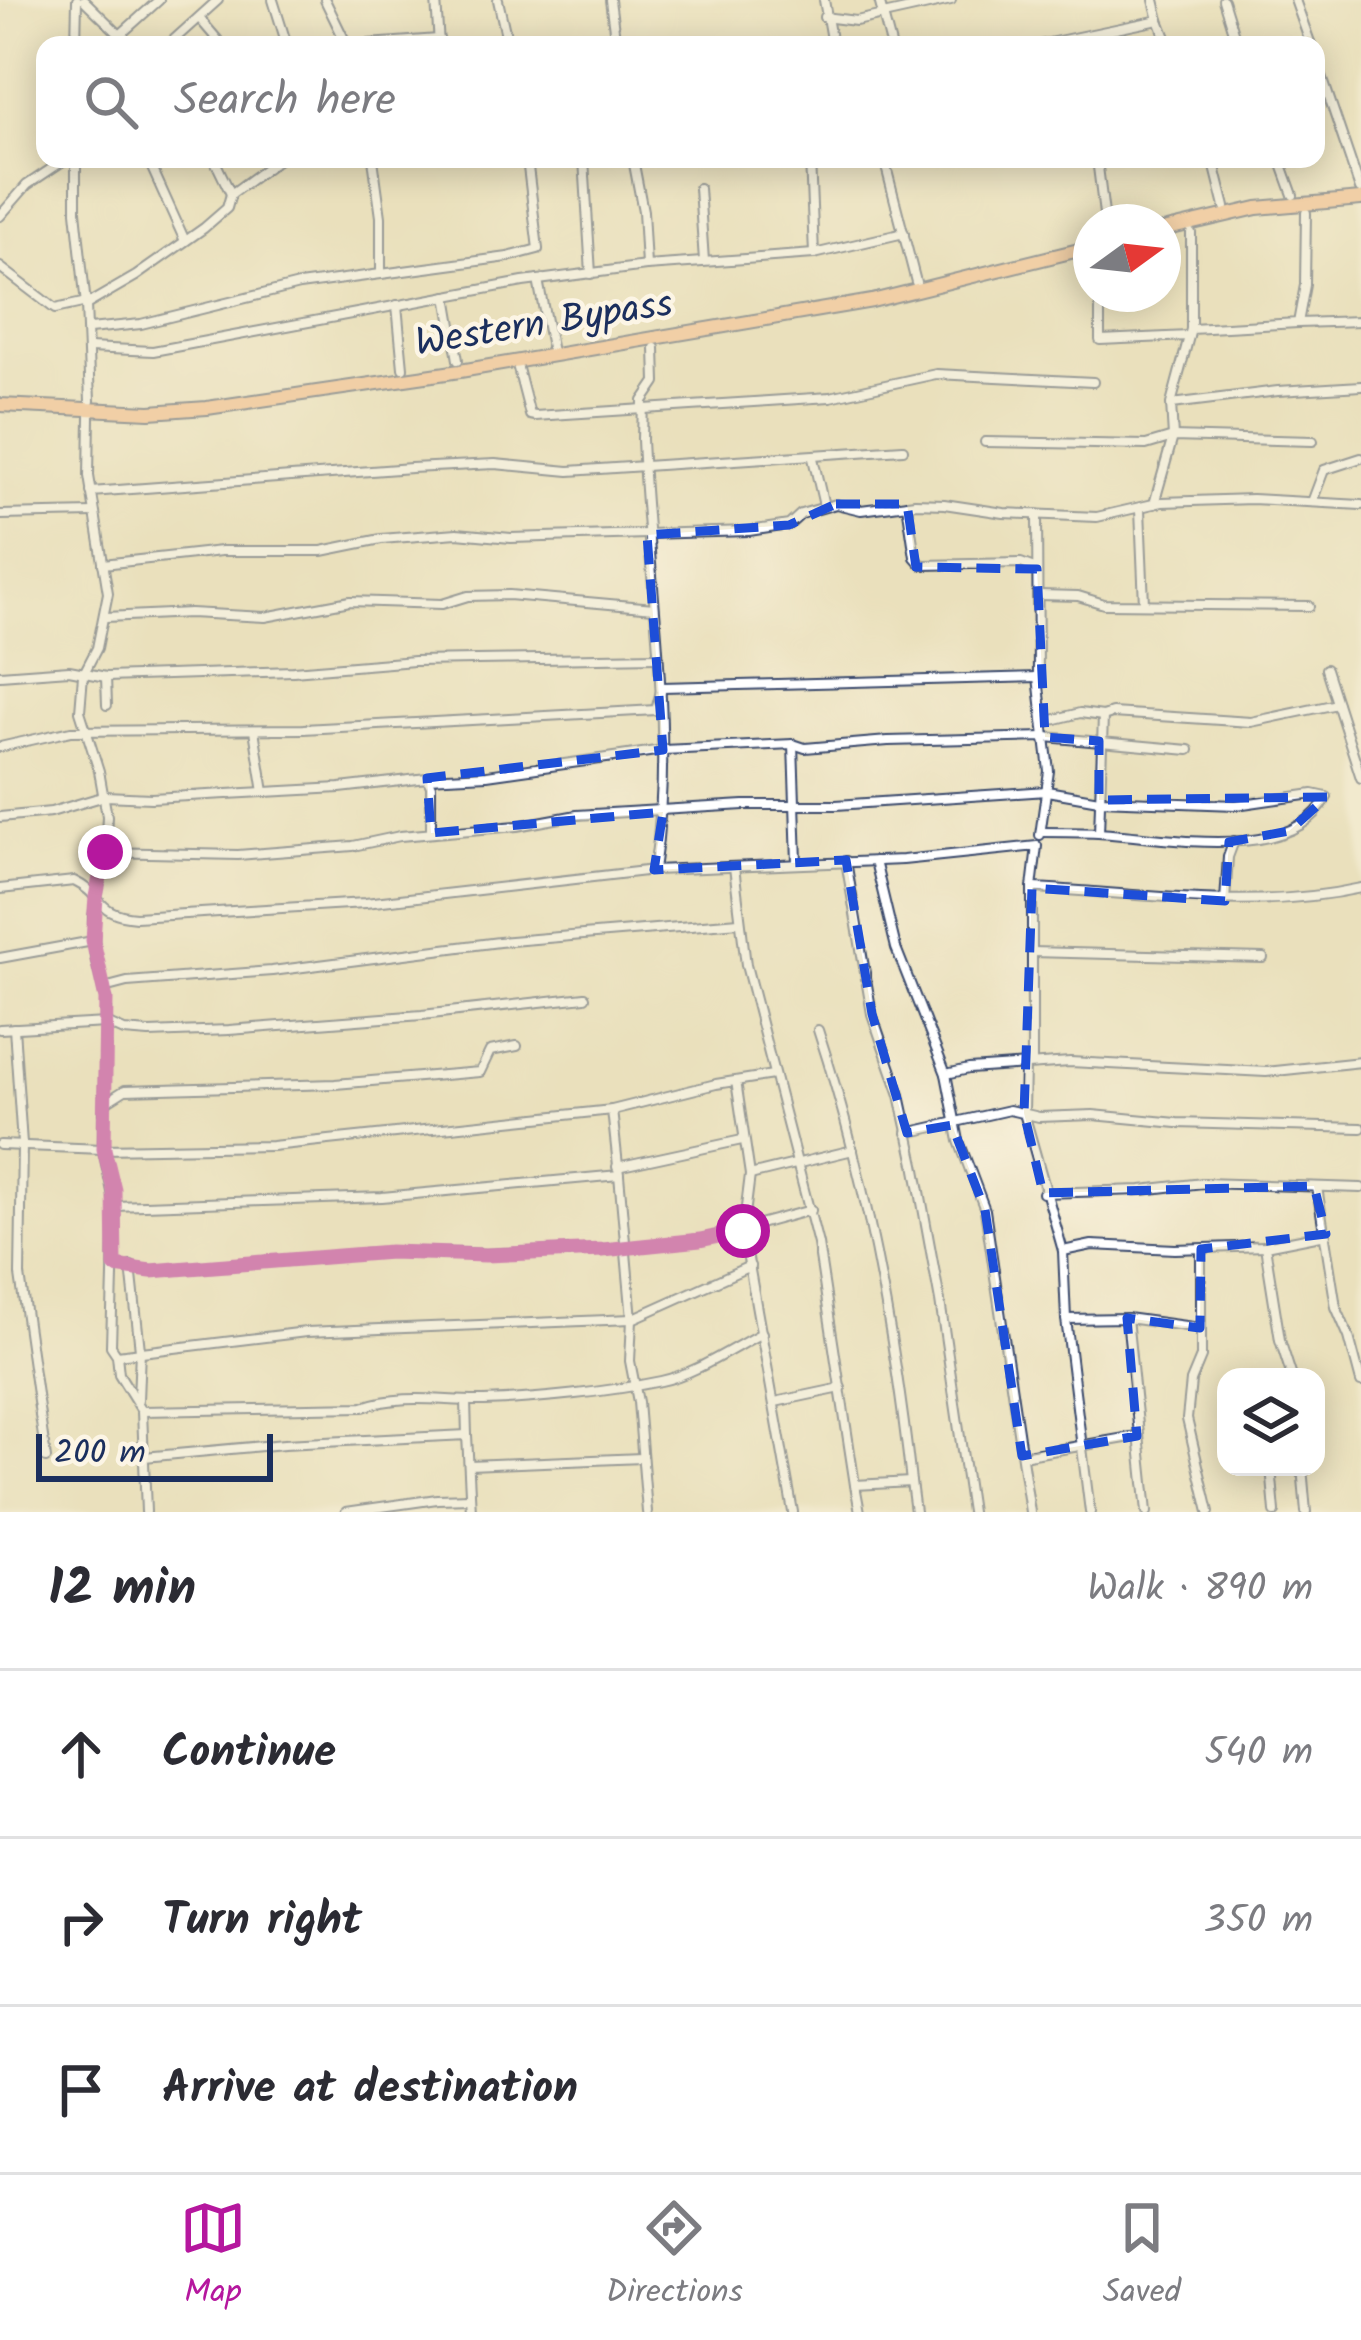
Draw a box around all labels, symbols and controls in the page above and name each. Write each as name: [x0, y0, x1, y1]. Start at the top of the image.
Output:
search box: [36, 36, 1325, 168]
text: Search here: [174, 66, 396, 138]
icon: search: [78, 69, 144, 135]
north arrow: [1073, 204, 1181, 312]
street label: Western Bypass: [411, 274, 678, 376]
route end: [78, 825, 132, 879]
route start: [716, 1204, 770, 1258]
map controls: [1217, 1368, 1325, 1476]
button: layers: [1217, 1368, 1325, 1476]
scale bar: [36, 1428, 273, 1481]
text: 200 m: [54, 1428, 146, 1481]
text: 12 min: [48, 1550, 196, 1631]
text: Walk · 890 m: [1087, 1559, 1313, 1621]
text: Continue: [162, 1718, 336, 1790]
icon: ahead: [48, 1721, 114, 1787]
text: 540 m: [1204, 1723, 1313, 1785]
text: Turn right: [162, 1886, 362, 1958]
icon: right: [48, 1889, 114, 1955]
text: 350 m: [1204, 1891, 1313, 1953]
text: Arrive at destination: [162, 2054, 578, 2126]
icon: arrive: [48, 2057, 114, 2123]
tab: Map: [180, 2195, 246, 2320]
tab: Directions: [606, 2195, 743, 2320]
tab: Saved: [1103, 2195, 1181, 2320]

